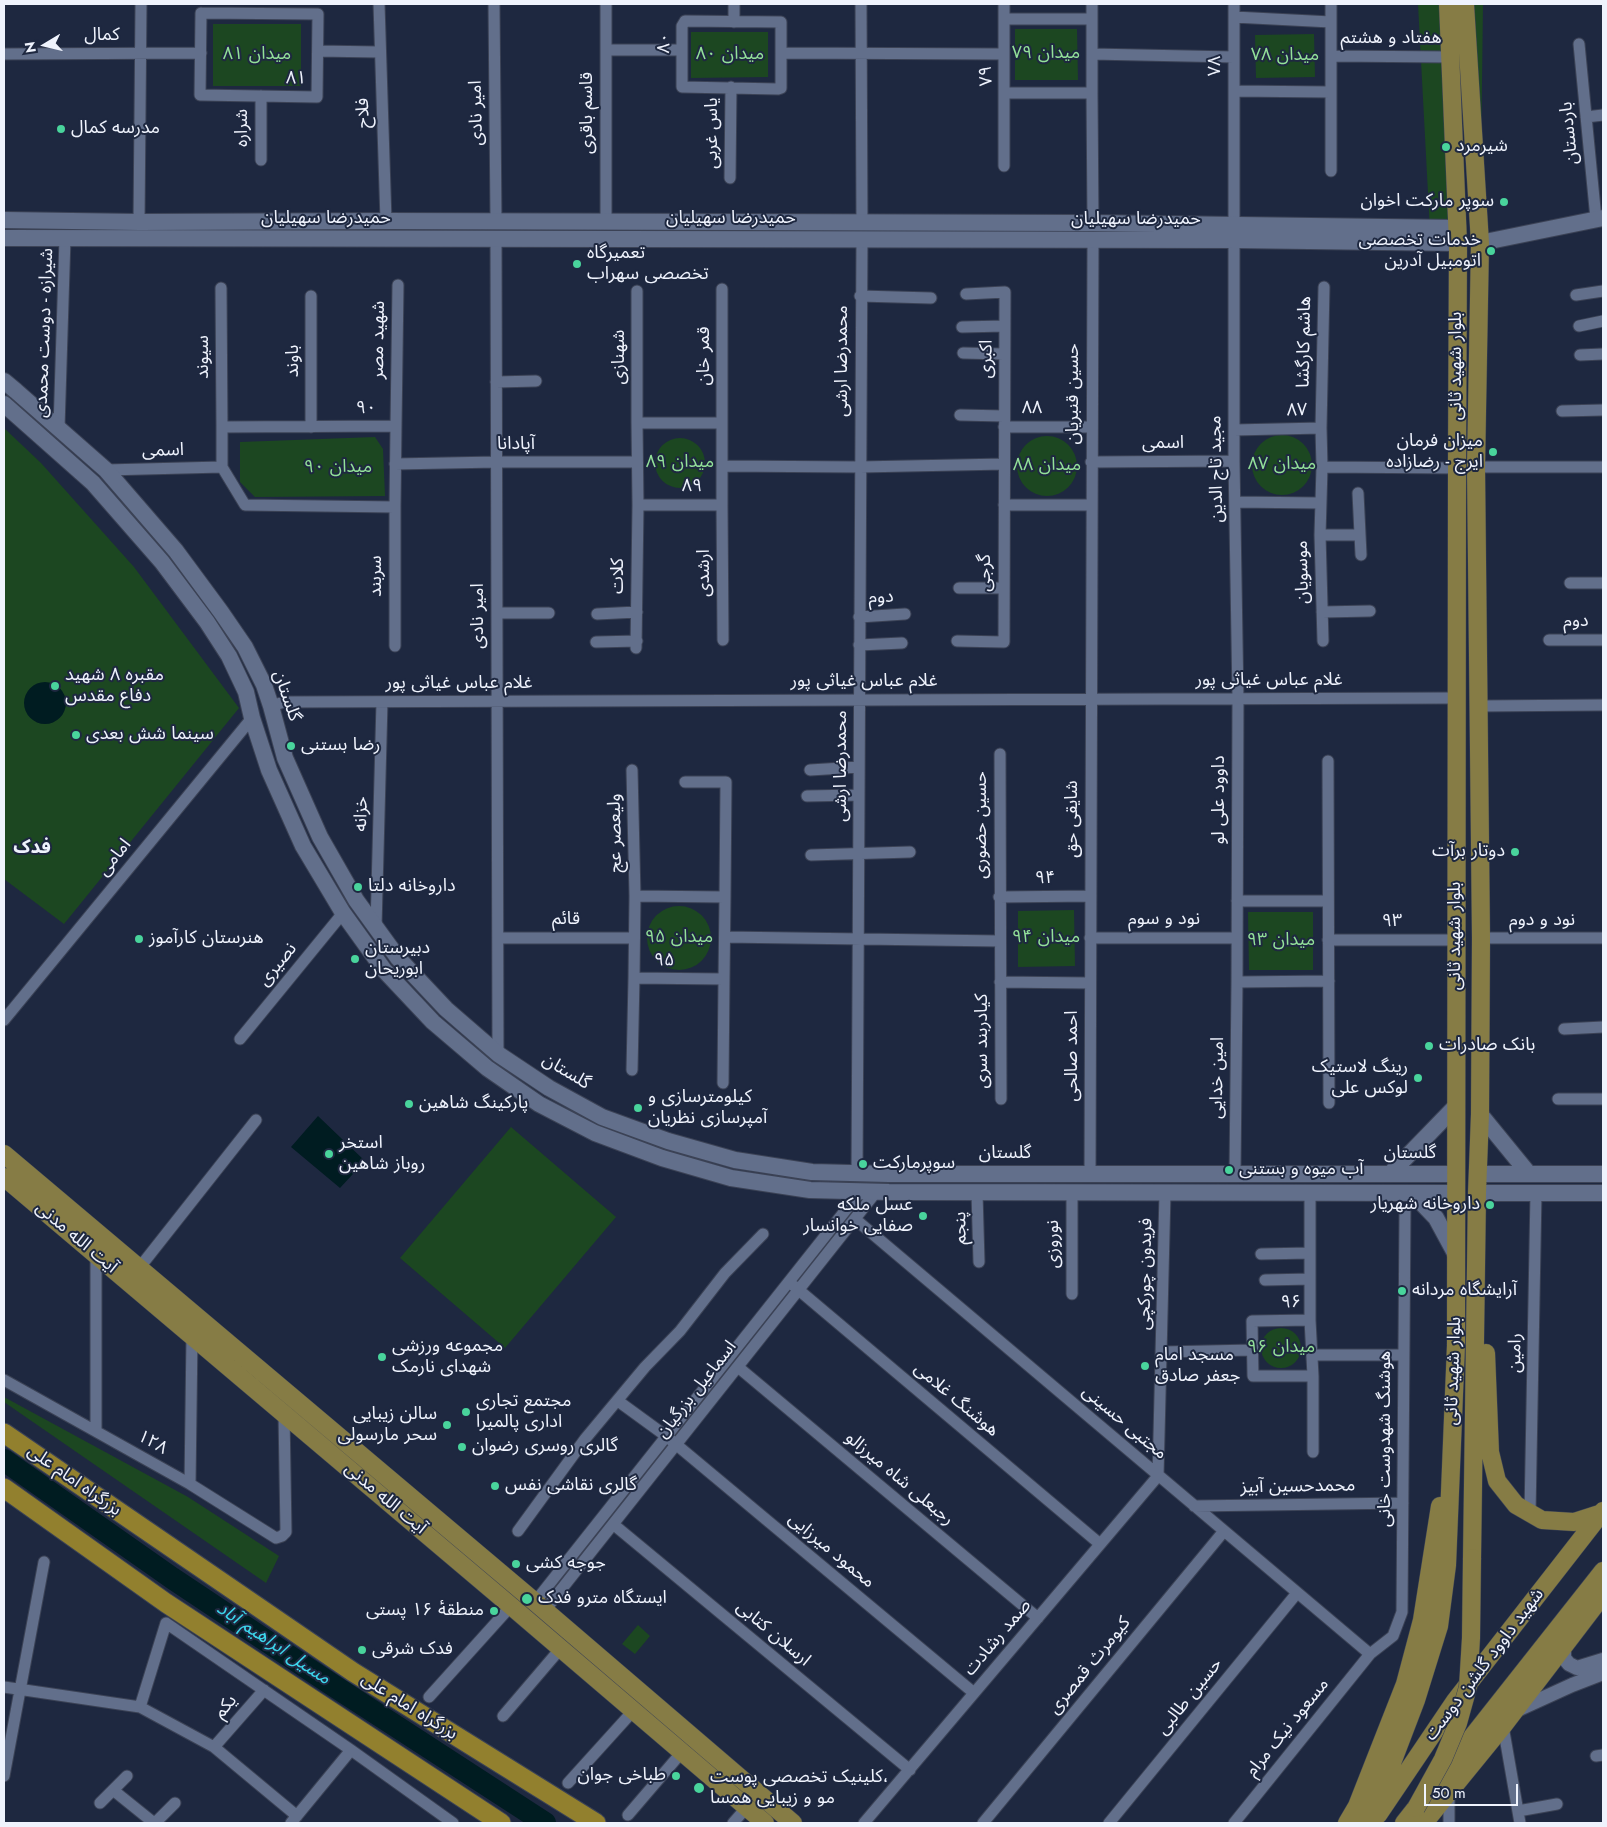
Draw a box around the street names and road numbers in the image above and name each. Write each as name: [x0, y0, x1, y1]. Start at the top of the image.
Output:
street label: کمال: [84, 25, 120, 47]
street label: هفتاد و هشتم: [1340, 28, 1442, 50]
street label: ۸۰: [654, 32, 676, 54]
street label: ۷۸: [1205, 56, 1227, 76]
street label: ۷۹: [976, 65, 998, 87]
street label: ۸۱: [286, 68, 306, 90]
street label: قاسم باقری: [577, 72, 599, 154]
street label: امیر نادی: [466, 80, 488, 146]
street label: فلاح: [353, 97, 375, 129]
street label: یاس غربی: [702, 97, 724, 169]
street label: باردستان: [1556, 100, 1584, 166]
street label: شراره: [232, 109, 254, 147]
street label: حمیدرضا سهیلیان: [261, 208, 391, 230]
street label: حمیدرضا سهیلیان: [666, 208, 796, 230]
street label: حمیدرضا سهیلیان: [1071, 209, 1201, 231]
street label: شیرازه - دوست محمدی: [31, 248, 59, 418]
street label: هاشم کارگشا: [1293, 296, 1317, 388]
street label: شهید مصر: [368, 301, 390, 379]
street label: محمدرضا ارشی: [832, 305, 854, 417]
street label: بلوار شهید ثانی: [1446, 312, 1468, 420]
street label: قمر خان: [694, 326, 716, 386]
street label: شهنازی: [609, 330, 631, 384]
street label: سیوند: [193, 335, 215, 379]
street label: اکبری: [976, 339, 998, 379]
street label: حسین قنبریان: [1063, 343, 1085, 445]
street label: باوند: [283, 345, 305, 377]
street label: ۹۰: [356, 398, 376, 420]
street label: ۸۸: [1022, 398, 1042, 420]
street label: ۸۷: [1287, 400, 1307, 422]
street label: مجید تاج الدین: [1205, 415, 1229, 523]
street label: اسمی: [1142, 433, 1184, 455]
street label: آپادانا: [497, 434, 535, 456]
street label: اسمی: [142, 440, 184, 462]
street label: ۸۹: [682, 476, 702, 498]
street label: موسویان: [1292, 540, 1314, 604]
street label: ارشدی: [694, 549, 716, 597]
street label: گرجی: [975, 554, 997, 592]
street label: سربند: [366, 555, 388, 597]
street label: کلات: [608, 558, 630, 594]
street label: امیر نادی: [468, 583, 490, 649]
street label: دوم: [868, 587, 894, 609]
street label: دوم: [1563, 611, 1589, 633]
street label: گلستان: [267, 668, 305, 724]
street label: غلام عباس غیاثی ‌پور: [1195, 670, 1343, 692]
street label: غلام عباس غیاثی ‌پور: [790, 671, 938, 693]
street label: غلام عباس غیاثی ‌پور: [385, 673, 533, 695]
street label: محمدرضا ارشی: [831, 710, 853, 822]
street label: داوود علی لو: [1209, 755, 1231, 845]
street label: حسین حضوری: [971, 771, 993, 879]
street label: شایقی حق: [1062, 780, 1084, 858]
street label: ولیعصر عج: [605, 793, 627, 873]
street label: خزانه: [351, 796, 373, 832]
street label: امامی: [93, 835, 137, 881]
street label: ۹۴: [1035, 868, 1055, 890]
street label: بلوار شهید ثانی: [1445, 882, 1467, 990]
street label: قائم: [552, 909, 580, 931]
street label: نود و سوم: [1128, 909, 1200, 931]
street label: نود و دوم: [1509, 910, 1575, 932]
street label: ۹۳: [1382, 911, 1402, 933]
street label: نصیری: [254, 939, 302, 991]
street label: ۹۵: [654, 950, 674, 972]
street label: کیادربند سری: [972, 994, 994, 1088]
street label: احمد صالحی: [1062, 1010, 1084, 1102]
street label: امین خدایی: [1206, 1037, 1230, 1119]
street label: گلستان: [538, 1049, 594, 1095]
street label: گلستان: [979, 1143, 1031, 1165]
street label: گلستان: [1384, 1143, 1436, 1165]
street label: آیت الله مدنی: [31, 1197, 121, 1279]
street label: پنجم: [950, 1211, 972, 1245]
street label: فریدون چورکچی: [1134, 1218, 1158, 1330]
street label: نوروزی: [1043, 1220, 1065, 1268]
street label: ۹۶: [1281, 1292, 1301, 1314]
street label: بلوار شهید ثانی: [1441, 1316, 1467, 1426]
street label: رامین: [1505, 1333, 1527, 1373]
street label: اسماعیل بزرگیان: [652, 1337, 742, 1443]
street label: هوشنگ شهدوست خانی: [1375, 1351, 1397, 1527]
street label: هوشنگ غلامی: [909, 1358, 1003, 1442]
street label: مجتبی حسینی: [1077, 1381, 1171, 1465]
street label: ۱۲۸: [133, 1426, 171, 1460]
street label: رجبعلی شاه میرزالو: [840, 1427, 958, 1531]
street label: بزرگراه امام علی: [23, 1441, 125, 1521]
street label: آیت الله مدنی: [340, 1458, 430, 1540]
street label: محمدحسین آبیز: [1240, 1475, 1356, 1499]
street label: محمود میرزایی: [783, 1509, 879, 1593]
street label: شهید داوود گلشن دوست: [1421, 1585, 1549, 1745]
street label: صمد رشادت: [960, 1595, 1036, 1681]
street label: ارسلان کتابی: [731, 1597, 815, 1671]
street label: کیومرث قمصری: [1044, 1613, 1136, 1719]
street label: حسین طالبی: [1152, 1654, 1228, 1740]
street label: بزرگراه امام علی: [357, 1669, 461, 1745]
street label: مسعود نیک مرام: [1242, 1674, 1334, 1782]
street label: یکم: [210, 1691, 242, 1723]

